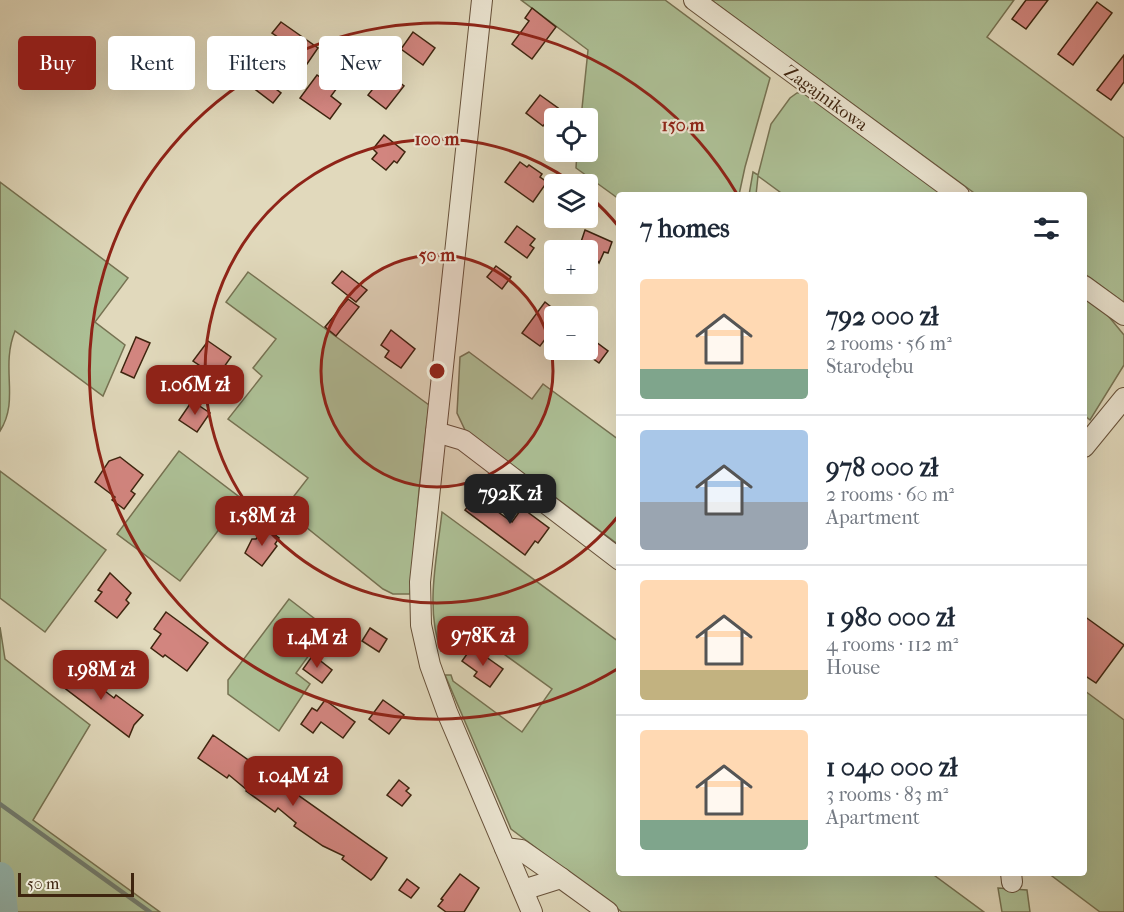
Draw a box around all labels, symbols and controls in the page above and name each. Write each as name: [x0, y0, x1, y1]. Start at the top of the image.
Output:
chip: Buy: [18, 36, 96, 90]
chip: Rent: [108, 36, 195, 90]
chip: Filters: [207, 36, 307, 90]
chip: New: [319, 36, 402, 90]
street label: Zagajnikowa: [780, 61, 872, 136]
map controls: [544, 108, 598, 360]
button: locate: [544, 108, 598, 162]
text: 150 m: [662, 115, 705, 136]
text: 100 m: [414, 129, 461, 150]
button: layers: [544, 174, 598, 228]
icon: filters: [1030, 212, 1063, 245]
text: 7 homes: [640, 213, 730, 244]
button: +: [544, 240, 598, 294]
text: 50 m: [419, 245, 456, 266]
text: 792 000 zł: [826, 301, 938, 332]
icon: home: [688, 303, 760, 375]
button: −: [544, 306, 598, 360]
text: 2 rooms · 56 m²: [826, 332, 952, 355]
text: Starodębu: [826, 355, 914, 378]
centre of rings: [427, 361, 447, 381]
pin: 1.06M zł: [133, 365, 257, 416]
text: 1.06M zł: [160, 373, 230, 396]
text: 978 000 zł: [826, 452, 938, 483]
icon: home: [688, 454, 760, 526]
pin: 792K zł: [455, 474, 565, 525]
text: 792K zł: [478, 482, 542, 505]
text: 2 rooms · 60 m²: [826, 483, 954, 506]
pin: 1.58M zł: [200, 496, 324, 547]
text: 1.58M zł: [229, 504, 295, 527]
text: Apartment: [826, 506, 920, 529]
text: 1 980 000 zł: [826, 602, 955, 633]
icon: home: [688, 604, 760, 676]
pin: 978K zł: [428, 616, 538, 667]
pin: 1.4M zł: [262, 618, 372, 669]
text: 978K zł: [451, 624, 515, 647]
text: 1.4M zł: [287, 626, 347, 649]
text: 4 rooms · 112 m²: [826, 633, 958, 656]
pin: 1.98M zł: [39, 650, 163, 701]
text: House: [826, 656, 880, 679]
text: 1.98M zł: [67, 658, 135, 681]
text: 1 040 000 zł: [826, 752, 958, 783]
icon: home: [688, 754, 760, 826]
pin: 1.04M zł: [231, 756, 355, 807]
text: 1.04M zł: [258, 764, 328, 787]
text: 3 rooms · 83 m²: [826, 783, 949, 806]
text: Apartment: [826, 806, 920, 829]
scale bar: [18, 870, 134, 898]
text: 50 m: [27, 874, 59, 893]

